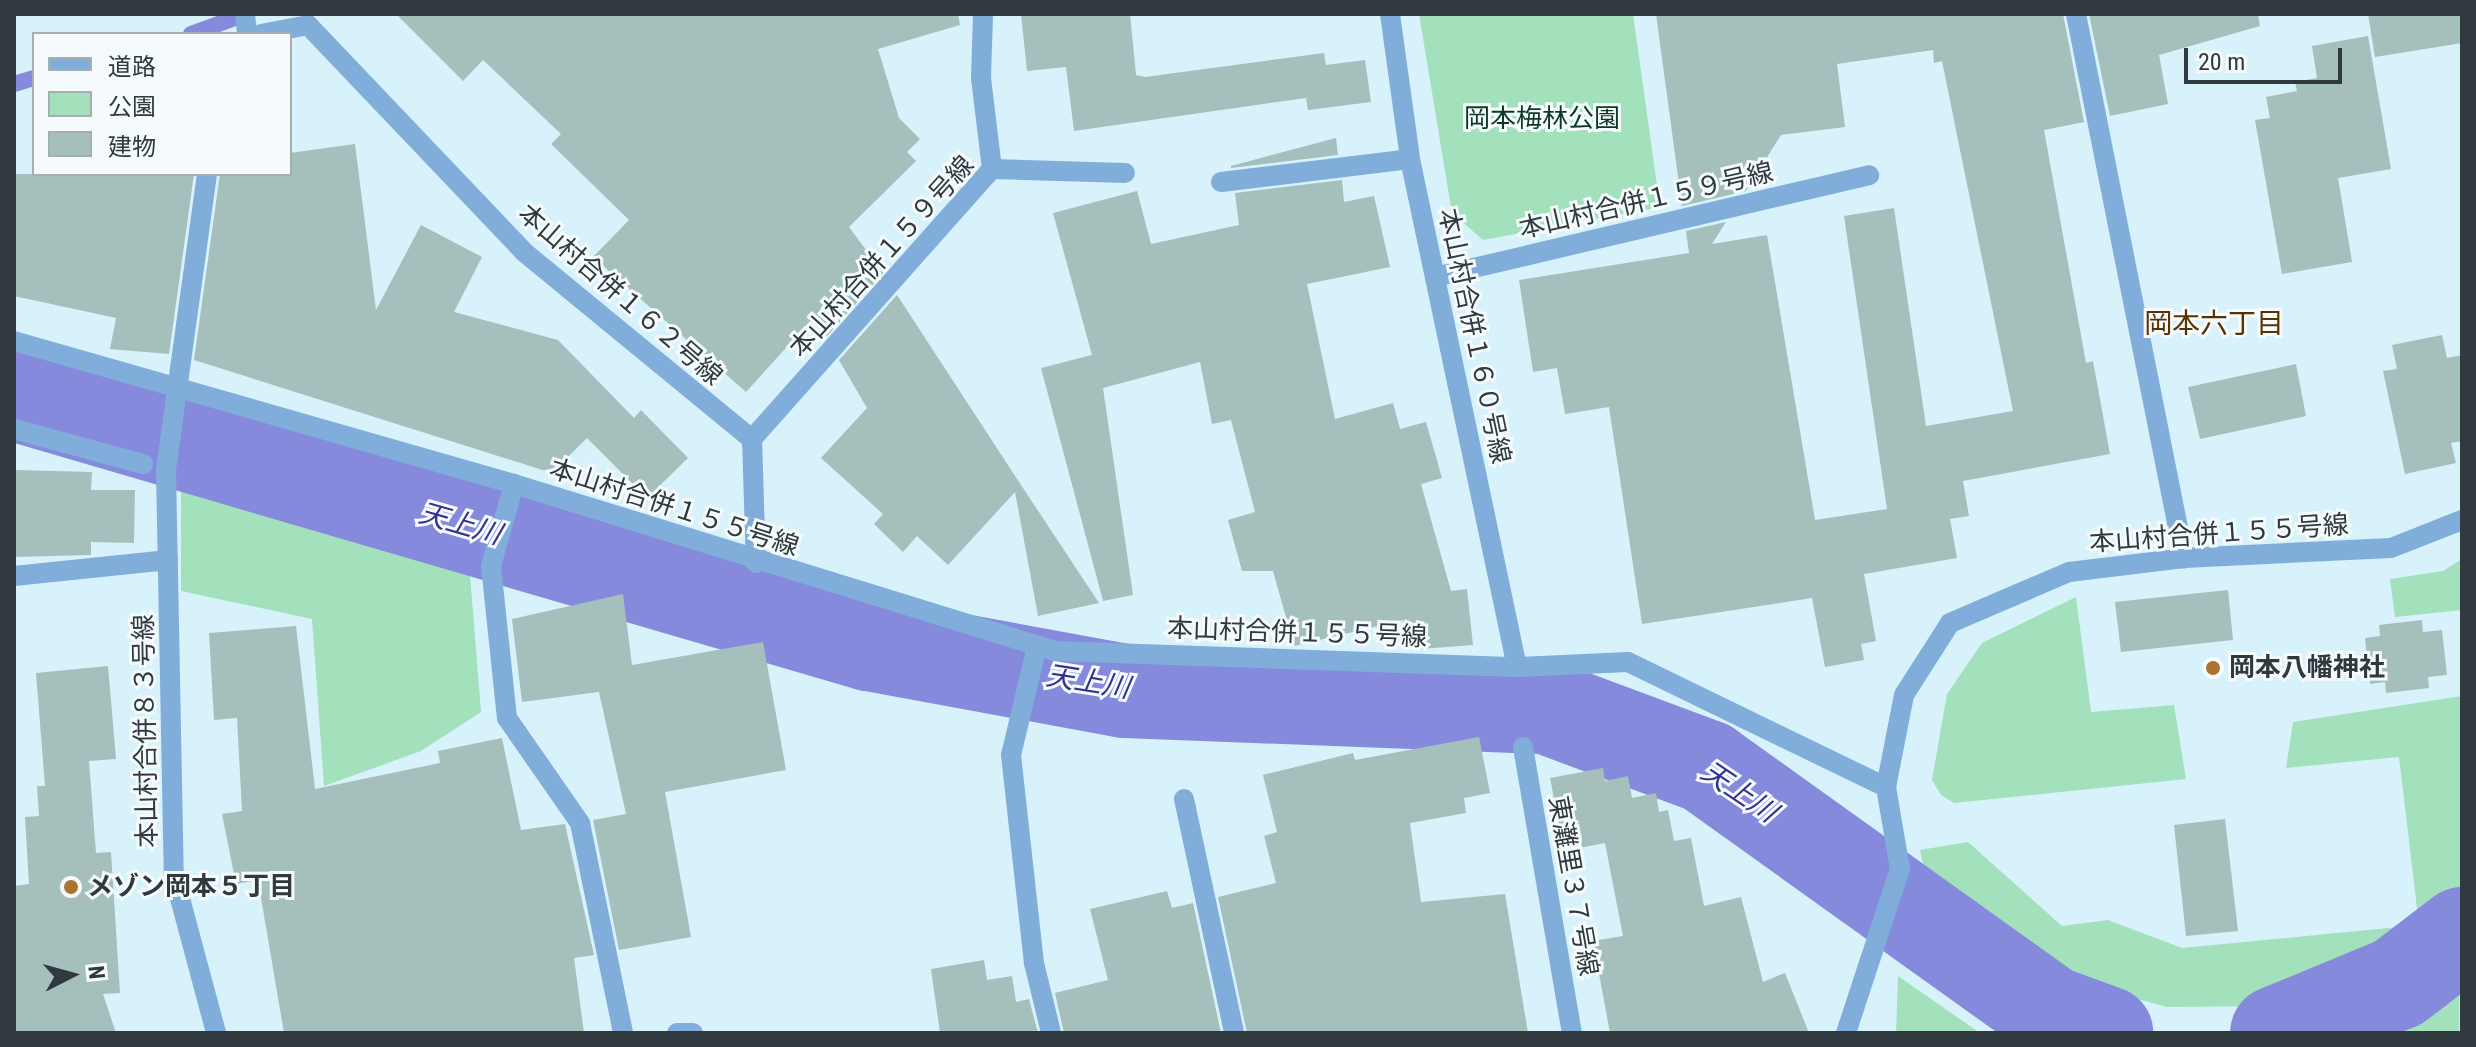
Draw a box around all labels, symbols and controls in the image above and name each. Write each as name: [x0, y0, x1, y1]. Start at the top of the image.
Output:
legend: [32, 32, 292, 176]
scale bar: [2188, 32, 2346, 82]
text: 20 m: [2198, 48, 2245, 76]
text: 道路: [108, 53, 156, 81]
text: 公園: [108, 93, 156, 121]
park label: 岡本梅林公園: [1464, 103, 1620, 135]
text: 建物: [108, 133, 156, 161]
street label: 本山村合併１５９号線: [783, 150, 981, 364]
street label: 本山村合併１５９号線: [1516, 157, 1776, 245]
street label: 本山村合併１６２号線: [512, 198, 728, 392]
street label: 本山村合併１６０号線: [1432, 206, 1516, 466]
district label: 岡本六丁目: [2144, 307, 2284, 341]
street label: 本山村合併１５５号線: [546, 453, 802, 563]
water label: 天上川: [415, 496, 505, 552]
street label: 本山村合併１５５号線: [2088, 509, 2350, 559]
street label: 本山村合併１５５号線: [1167, 613, 1427, 653]
street label: 本山村合併８３号線: [128, 614, 164, 848]
place label: 岡本八幡神社: [2229, 652, 2385, 684]
water label: 天上川: [1044, 659, 1132, 705]
marker: 岡本八幡神社: [2204, 659, 2222, 677]
water label: 天上川: [1695, 755, 1783, 829]
street label: 東灘里３７号線: [1542, 794, 1604, 978]
place label: メゾン岡本５丁目: [87, 871, 295, 903]
marker: メゾン岡本５丁目: [62, 878, 80, 896]
north arrow: [32, 935, 112, 1015]
text: N: [83, 964, 110, 980]

